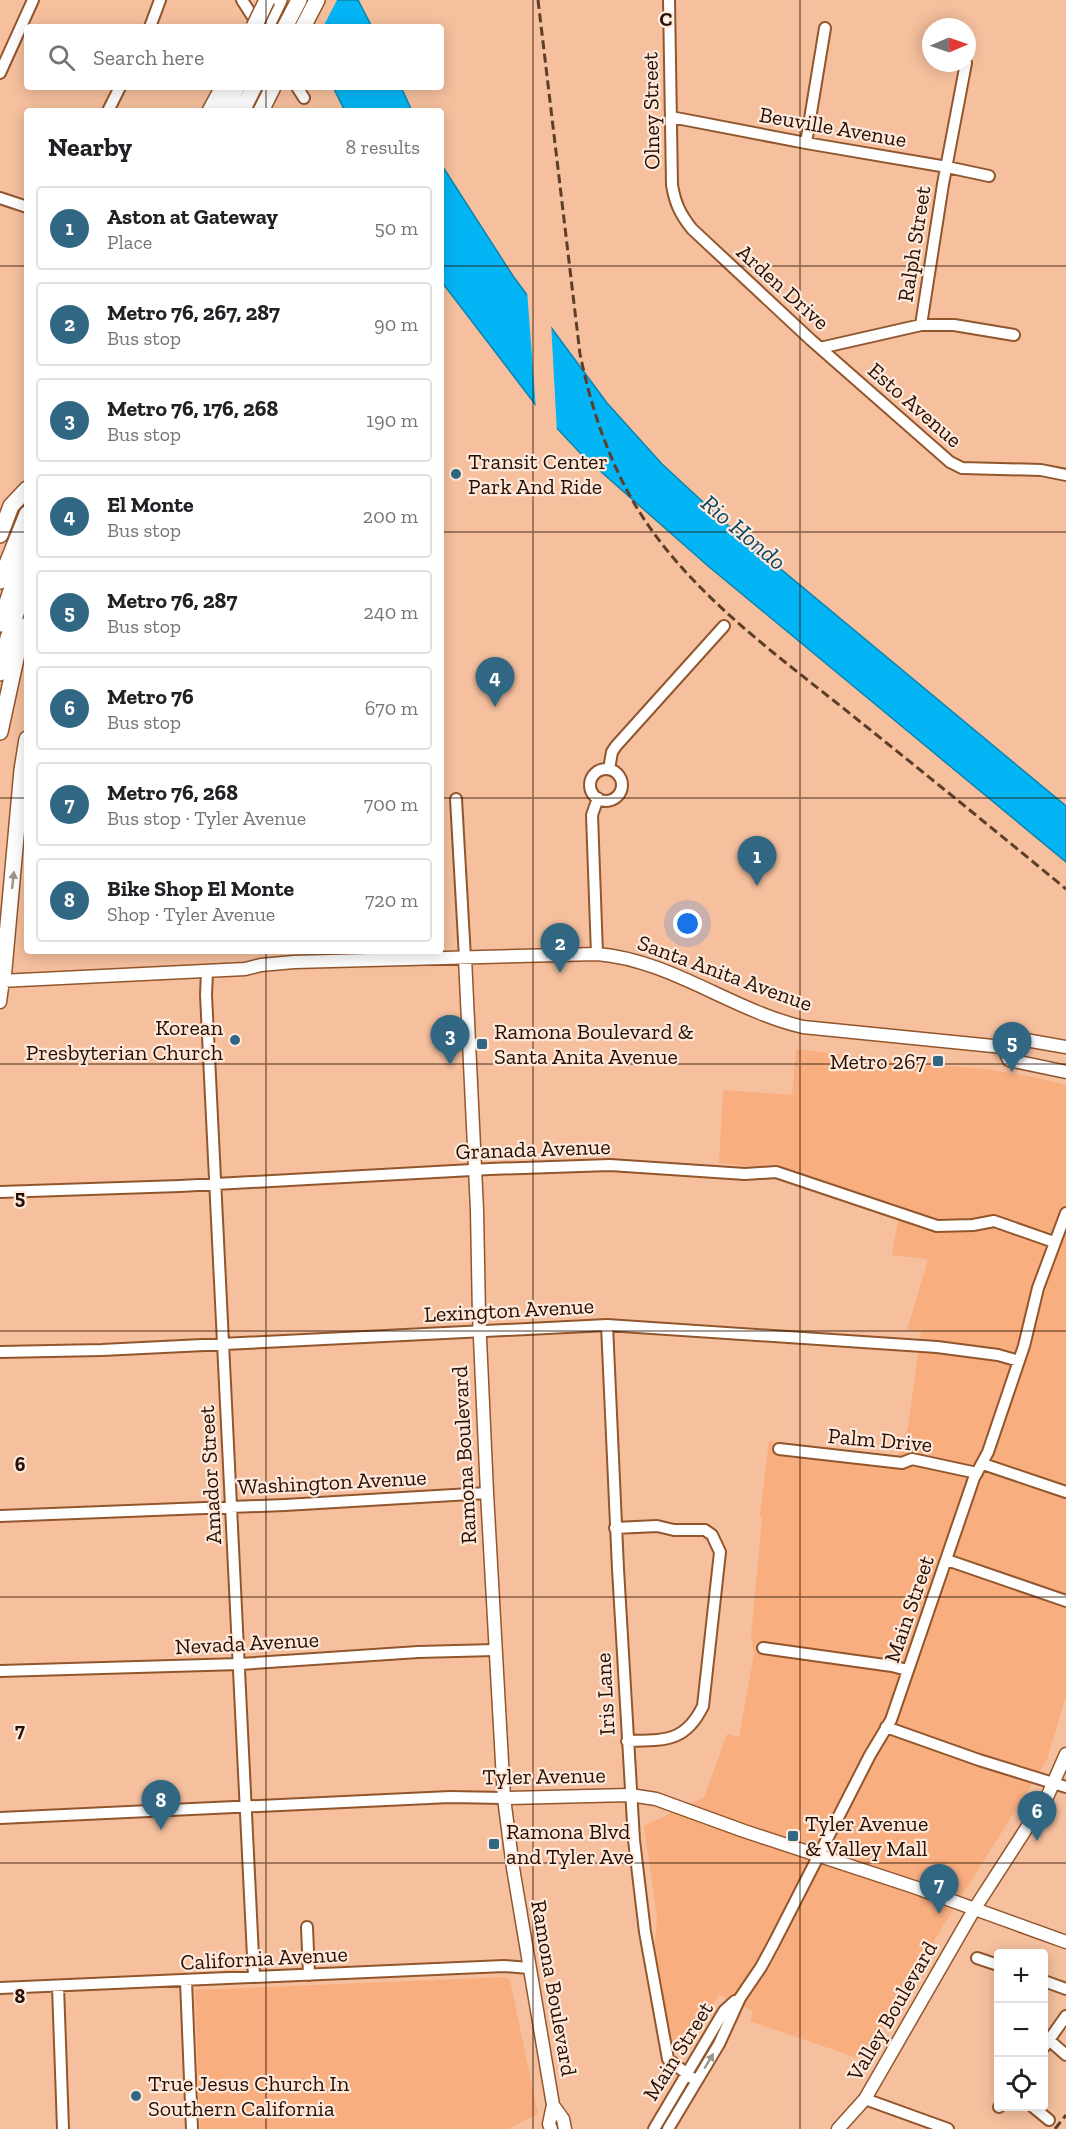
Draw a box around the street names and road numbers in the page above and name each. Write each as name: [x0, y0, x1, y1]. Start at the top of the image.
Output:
street label: Olney Street: [636, 51, 666, 170]
street label: Beuville Avenue: [757, 101, 909, 153]
street label: Ralph Street: [891, 183, 937, 304]
street label: Arden Drive: [731, 238, 835, 336]
street label: Esto Avenue: [862, 357, 968, 453]
street label: Santa Anita Avenue: [634, 929, 816, 1017]
street label: Granada Avenue: [455, 1133, 611, 1165]
street label: Lexington Avenue: [423, 1292, 595, 1328]
street label: Ramona Boulevard: [446, 1365, 482, 1545]
street label: Amador Street: [193, 1404, 227, 1545]
street label: Palm Drive: [827, 1422, 933, 1458]
street label: Washington Avenue: [237, 1464, 427, 1500]
street label: Main Street: [878, 1551, 940, 1666]
street label: Nevada Avenue: [174, 1626, 320, 1660]
street label: Iris Lane: [589, 1652, 621, 1736]
street label: Tyler Avenue: [482, 1761, 606, 1791]
street label: Ramona Boulevard: [525, 1898, 583, 2078]
street label: Valley Boulevard: [841, 1936, 943, 2086]
street label: California Avenue: [180, 1940, 348, 1976]
street label: Main Street: [637, 1996, 719, 2105]

